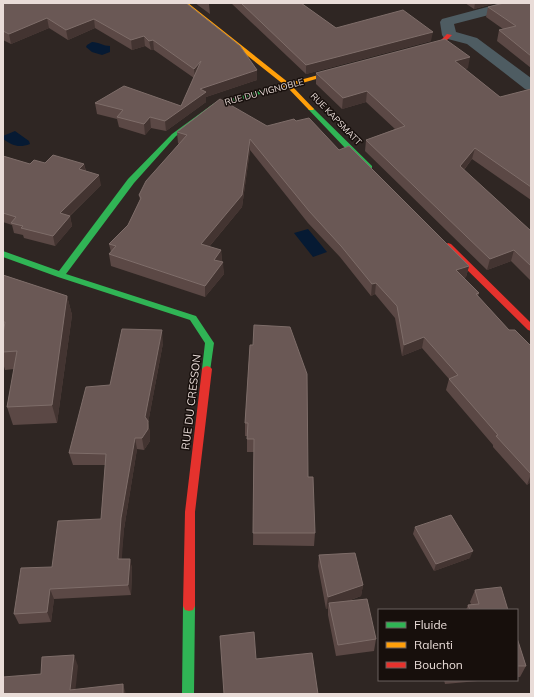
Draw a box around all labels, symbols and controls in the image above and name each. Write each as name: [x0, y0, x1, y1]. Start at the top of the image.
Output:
street label: RUE DU VIGNOBLE: [223, 76, 305, 107]
street label: RUE KAPSMATT: [309, 90, 365, 148]
street label: RUE DU CRESSON: [178, 353, 204, 451]
legend: [378, 609, 518, 681]
text: Fluide: [414, 617, 447, 632]
text: Ralenti: [414, 637, 453, 652]
text: Bouchon: [414, 657, 463, 672]

